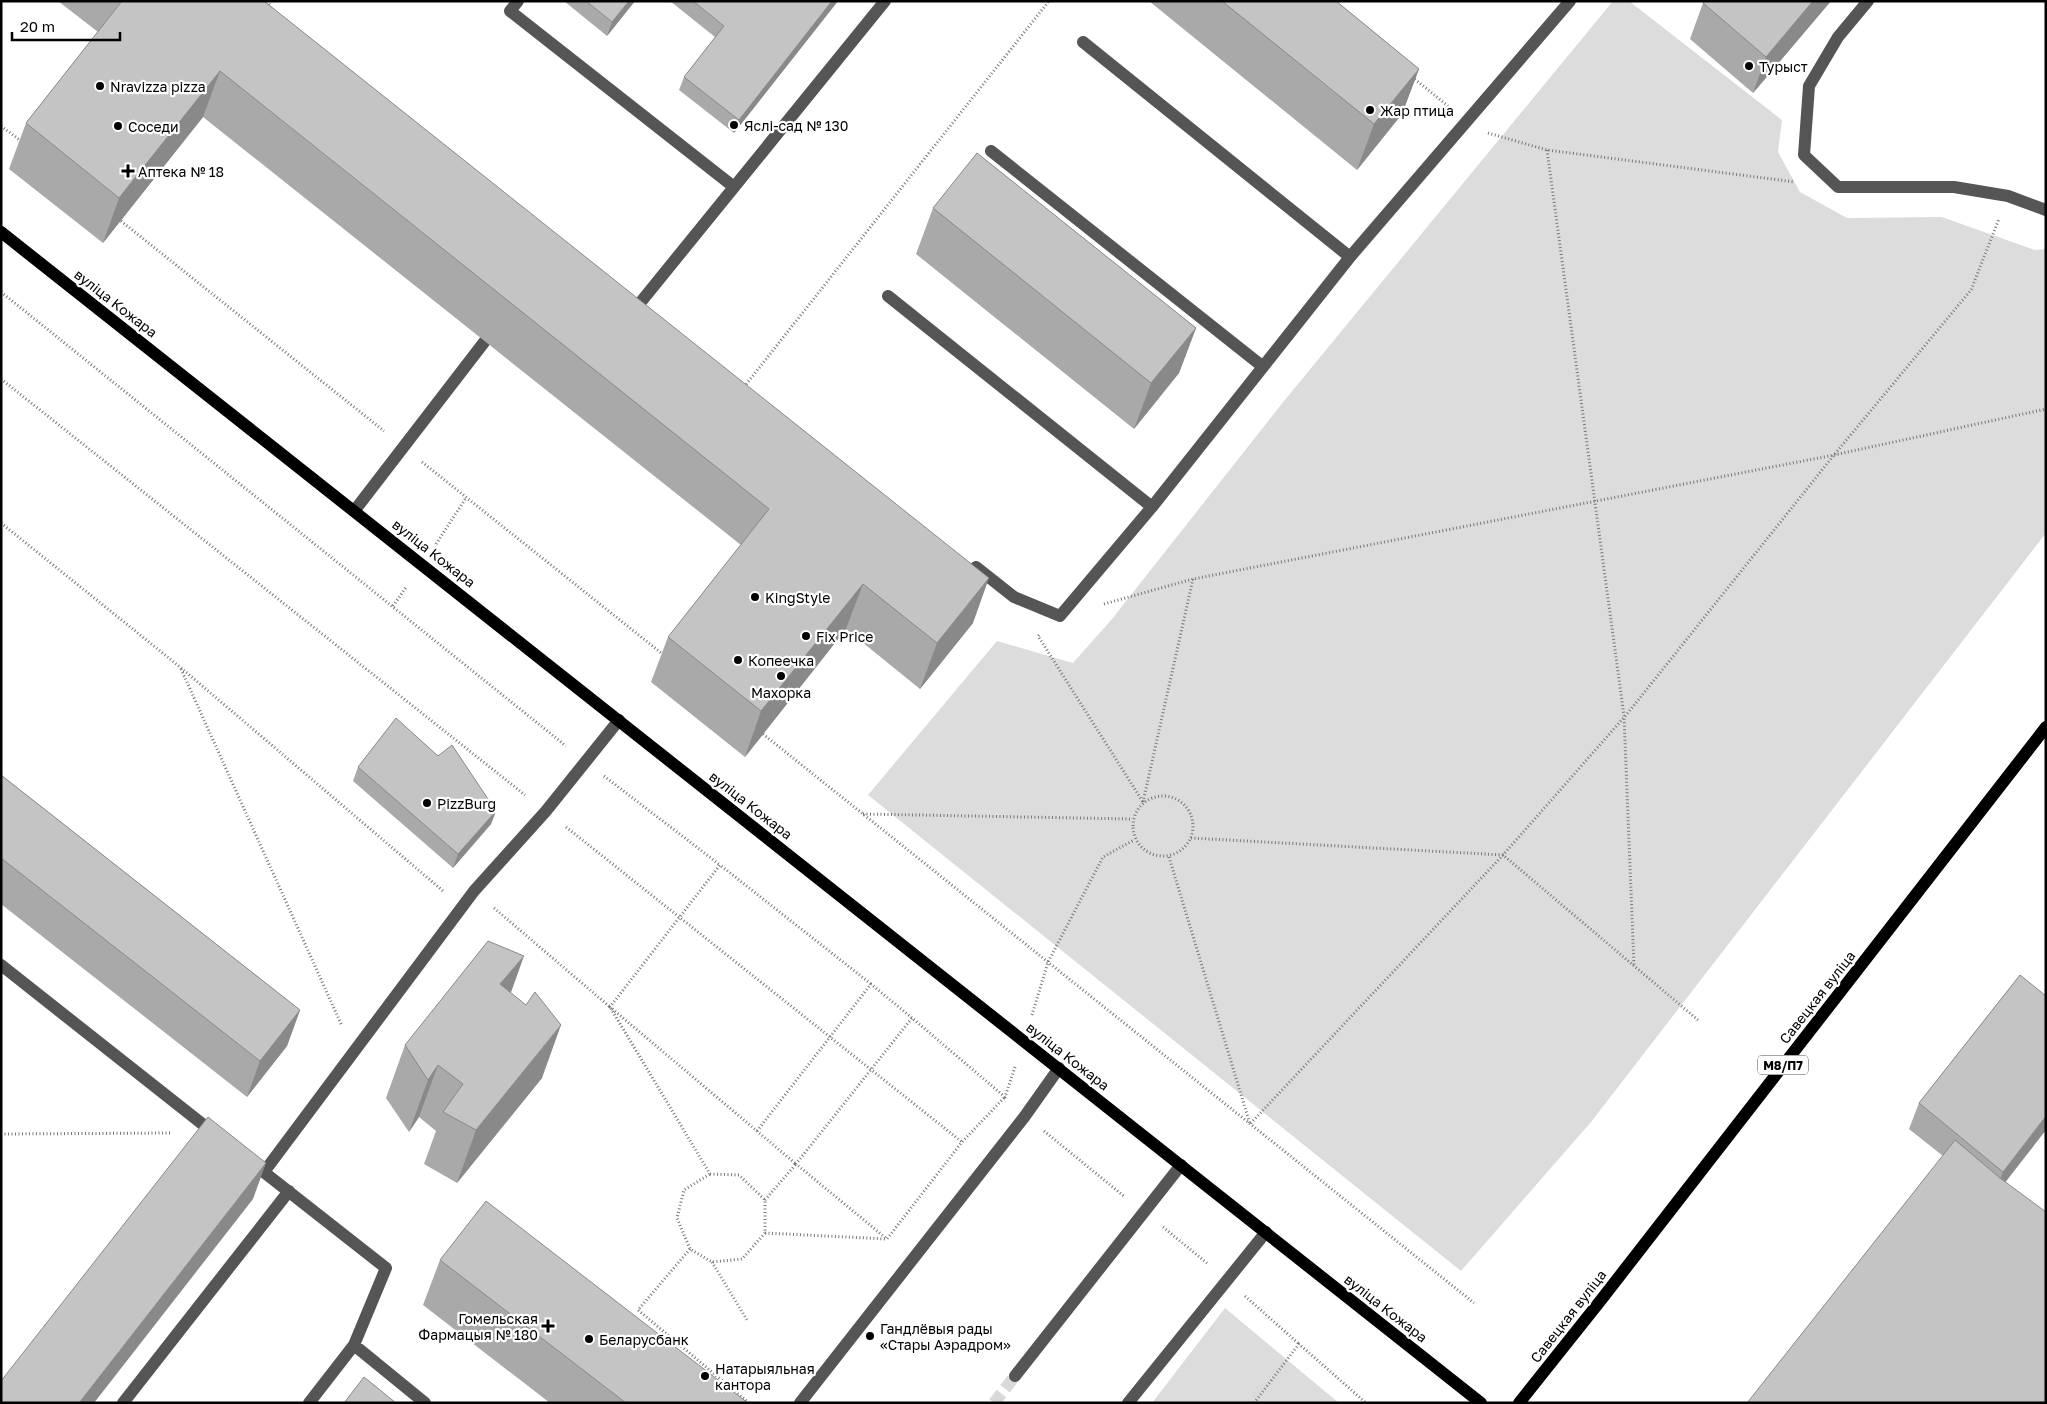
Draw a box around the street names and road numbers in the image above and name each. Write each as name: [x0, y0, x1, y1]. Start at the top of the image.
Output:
street label: вуліца Кожара: [71, 265, 161, 341]
street label: вуліца Кожара: [389, 515, 479, 591]
street label: вуліца Кожара: [706, 767, 796, 843]
street label: Савецкая вуліца: [1775, 947, 1859, 1047]
street label: вуліца Кожара: [1023, 1018, 1113, 1094]
road number: М8/П7: [1758, 1056, 1808, 1074]
street label: Савецкая вуліца: [1526, 1266, 1610, 1366]
street label: вуліца Кожара: [1341, 1270, 1431, 1346]

